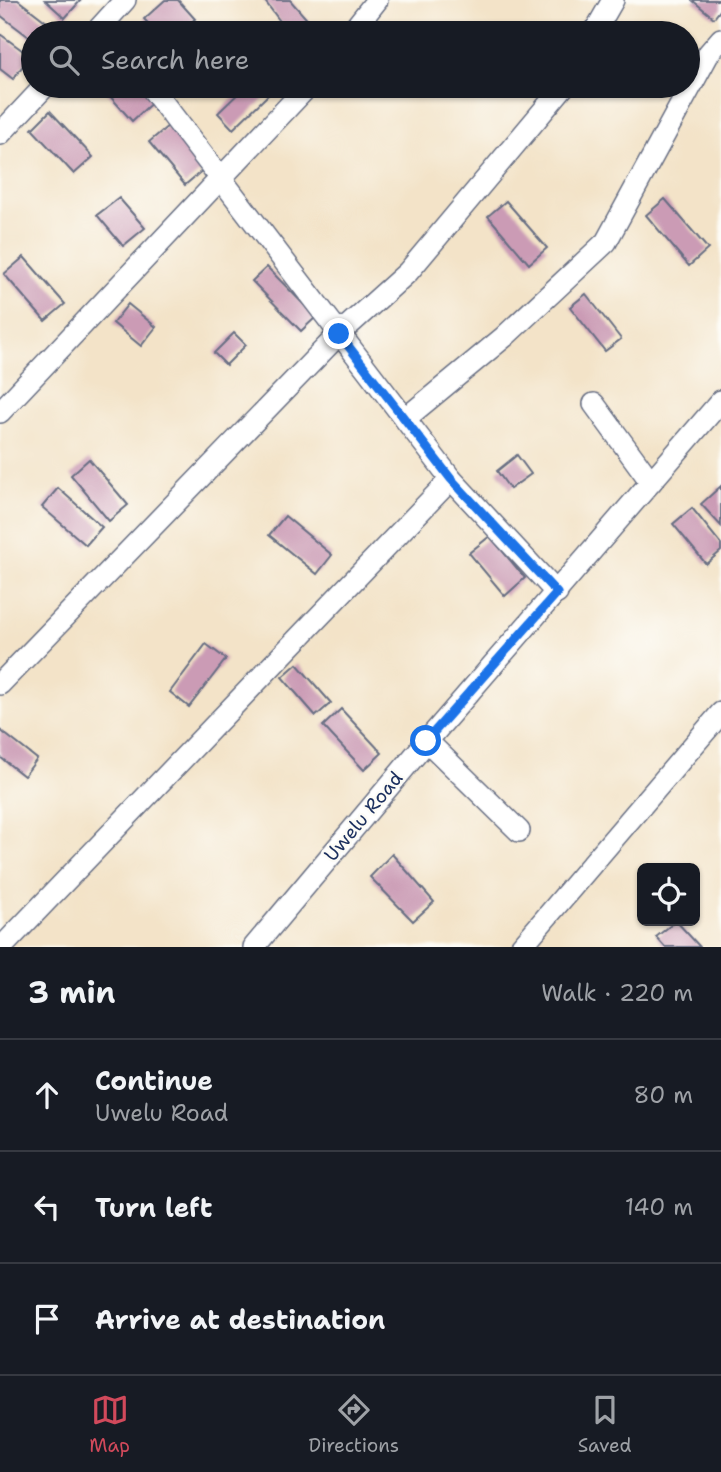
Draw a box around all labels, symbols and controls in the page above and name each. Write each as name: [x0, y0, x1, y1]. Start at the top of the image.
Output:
search box: [21, 21, 700, 98]
icon: search: [45, 41, 83, 79]
text: Search here: [101, 42, 250, 77]
route end: [323, 318, 354, 349]
route start: [410, 725, 441, 756]
street label: Uwelu Road: [318, 766, 408, 867]
map controls: [637, 863, 700, 926]
button: locate: [637, 863, 700, 926]
text: 3 min: [28, 972, 115, 1013]
text: Walk · 220 m: [541, 978, 693, 1008]
text: Continue: [95, 1063, 213, 1098]
icon: ahead: [28, 1076, 66, 1114]
text: 80 m: [634, 1080, 693, 1110]
text: Uwelu Road: [95, 1098, 228, 1128]
icon: left: [28, 1188, 66, 1226]
text: Turn left: [95, 1190, 212, 1225]
text: 140 m: [625, 1192, 693, 1222]
icon: arrive: [28, 1300, 66, 1338]
text: Arrive at destination: [95, 1302, 385, 1337]
tab: Map: [89, 1391, 130, 1458]
tab: Directions: [309, 1391, 399, 1458]
tab: Saved: [578, 1391, 632, 1458]

